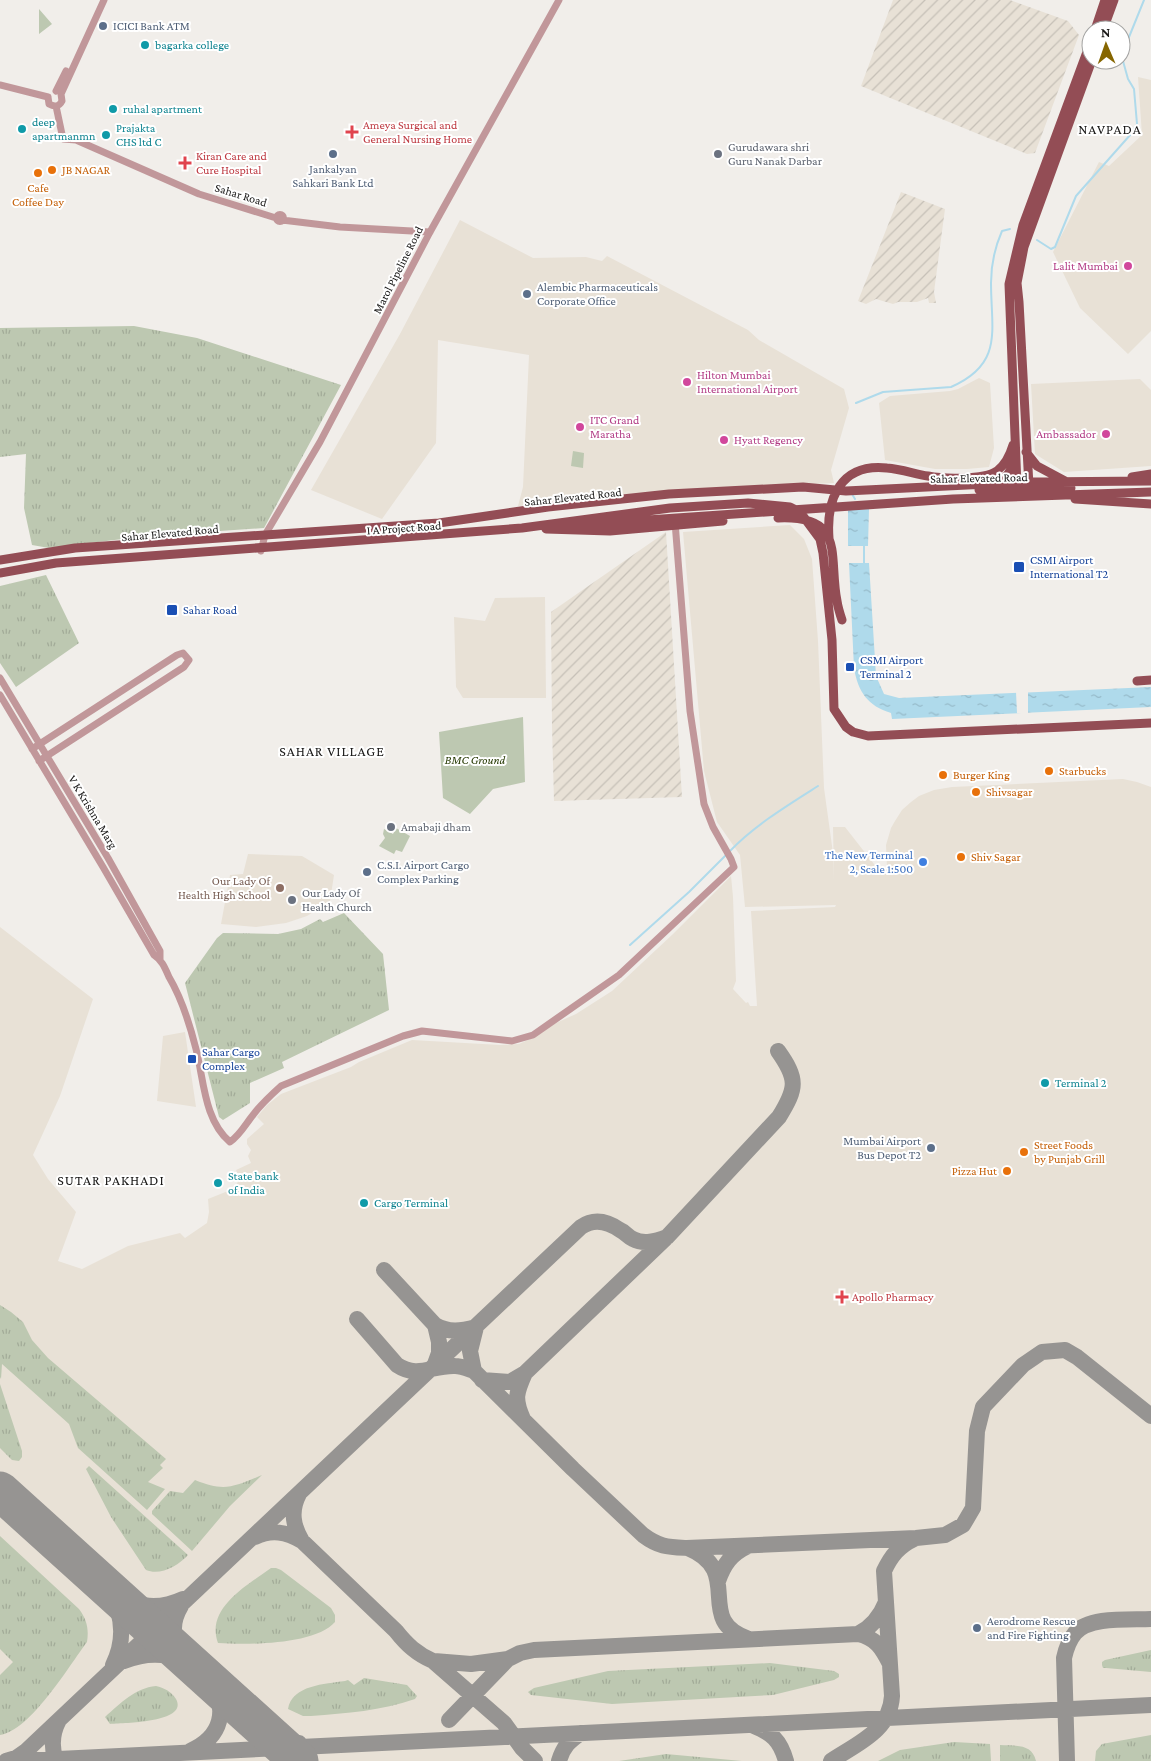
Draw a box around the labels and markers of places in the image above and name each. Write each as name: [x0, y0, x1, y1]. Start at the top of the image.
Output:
place label: ICICI Bank ATM: [113, 19, 190, 33]
marker: ICICI Bank ATM: [97, 20, 109, 32]
place label: bagarka college: [155, 38, 229, 52]
marker: bagarka college: [139, 39, 151, 51]
place label: ruhal apartment: [123, 102, 203, 116]
marker: ruhal apartment: [107, 103, 119, 115]
place label: deep apartmanmn: [32, 115, 96, 143]
place label: Ameya Surgical and General Nursing Home: [363, 118, 472, 146]
place label: Prajakta CHS ltd C: [116, 121, 162, 149]
marker: deep apartmanmn: [16, 123, 28, 135]
marker: Ameya Surgical and General Nursing Home: [345, 125, 359, 139]
marker: Prajakta CHS ltd C: [100, 129, 112, 141]
place label: Gurudawara shri Guru Nanak Darbar: [728, 140, 823, 168]
marker: Jankalyan Sahkari Bank Ltd: [327, 148, 339, 160]
marker: Gurudawara shri Guru Nanak Darbar: [712, 148, 724, 160]
place label: Kiran Care and Cure Hospital: [196, 149, 267, 177]
marker: Kiran Care and Cure Hospital: [178, 156, 192, 170]
place label: Jankalyan Sahkari Bank Ltd: [292, 162, 374, 190]
place label: JB NAGAR: [61, 163, 110, 177]
marker: JB NAGAR: [46, 164, 58, 176]
marker: Cafe Coffee Day: [32, 167, 44, 179]
place label: Cafe Coffee Day: [12, 181, 64, 209]
place label: Lalit Mumbai: [1053, 259, 1118, 273]
marker: Lalit Mumbai: [1122, 260, 1134, 272]
place label: Alembic Pharmaceuticals Corporate Office: [537, 280, 658, 308]
marker: Alembic Pharmaceuticals Corporate Office: [521, 288, 533, 300]
place label: Hilton Mumbai International Airport: [697, 368, 799, 396]
marker: Hilton Mumbai International Airport: [681, 376, 693, 388]
place label: ITC Grand Maratha: [590, 413, 640, 441]
marker: ITC Grand Maratha: [574, 421, 586, 433]
place label: Ambassador: [1036, 427, 1097, 441]
marker: Ambassador: [1100, 428, 1112, 440]
place label: Hyatt Regency: [734, 433, 803, 447]
marker: Hyatt Regency: [718, 434, 730, 446]
place label: CSMI Airport International T2: [1030, 553, 1109, 581]
marker: CSMI Airport International T2: [1012, 560, 1026, 574]
marker: Sahar Road: [165, 603, 179, 617]
place label: Sahar Road: [183, 603, 238, 617]
place label: CSMI Airport Terminal 2: [860, 653, 924, 681]
marker: CSMI Airport Terminal 2: [844, 661, 856, 673]
place label: Starbucks: [1059, 764, 1106, 778]
marker: Starbucks: [1043, 765, 1055, 777]
place label: Burger King: [953, 768, 1010, 782]
marker: Burger King: [937, 769, 949, 781]
place label: Shivsagar: [986, 785, 1033, 799]
marker: Shivsagar: [970, 786, 982, 798]
place label: Amabaji dham: [401, 820, 471, 834]
marker: Amabaji dham: [385, 821, 397, 833]
place label: The New Terminal 2, Scale 1:500: [825, 848, 913, 876]
place label: Shiv Sagar: [971, 850, 1021, 864]
marker: Shiv Sagar: [955, 851, 967, 863]
marker: The New Terminal 2, Scale 1:500: [917, 856, 929, 868]
place label: C.S.I. Airport Cargo Complex Parking: [377, 858, 469, 886]
marker: C.S.I. Airport Cargo Complex Parking: [361, 866, 373, 878]
place label: Our Lady Of Health High School: [178, 874, 271, 902]
marker: Our Lady Of Health High School: [274, 882, 286, 894]
place label: Our Lady Of Health Church: [302, 886, 372, 914]
marker: Our Lady Of Health Church: [286, 894, 298, 906]
place label: Sahar Cargo Complex: [202, 1045, 260, 1073]
marker: Sahar Cargo Complex: [186, 1053, 198, 1065]
place label: Terminal 2: [1055, 1076, 1107, 1090]
marker: Terminal 2: [1039, 1077, 1051, 1089]
place label: Mumbai Airport Bus Depot T2: [843, 1134, 922, 1162]
place label: Street Foods by Punjab Grill: [1034, 1138, 1105, 1166]
marker: Mumbai Airport Bus Depot T2: [925, 1142, 937, 1154]
marker: Street Foods by Punjab Grill: [1018, 1146, 1030, 1158]
place label: Pizza Hut: [952, 1164, 998, 1178]
marker: Pizza Hut: [1001, 1165, 1013, 1177]
place label: State bank of India: [228, 1169, 279, 1197]
marker: State bank of India: [212, 1177, 224, 1189]
place label: Cargo Terminal: [374, 1196, 448, 1210]
marker: Cargo Terminal: [358, 1197, 370, 1209]
place label: Apollo Pharmacy: [852, 1290, 934, 1304]
marker: Apollo Pharmacy: [836, 1291, 848, 1303]
place label: Aerodrome Rescue and Fire Fighting: [987, 1614, 1076, 1642]
marker: Aerodrome Rescue and Fire Fighting: [971, 1622, 983, 1634]

